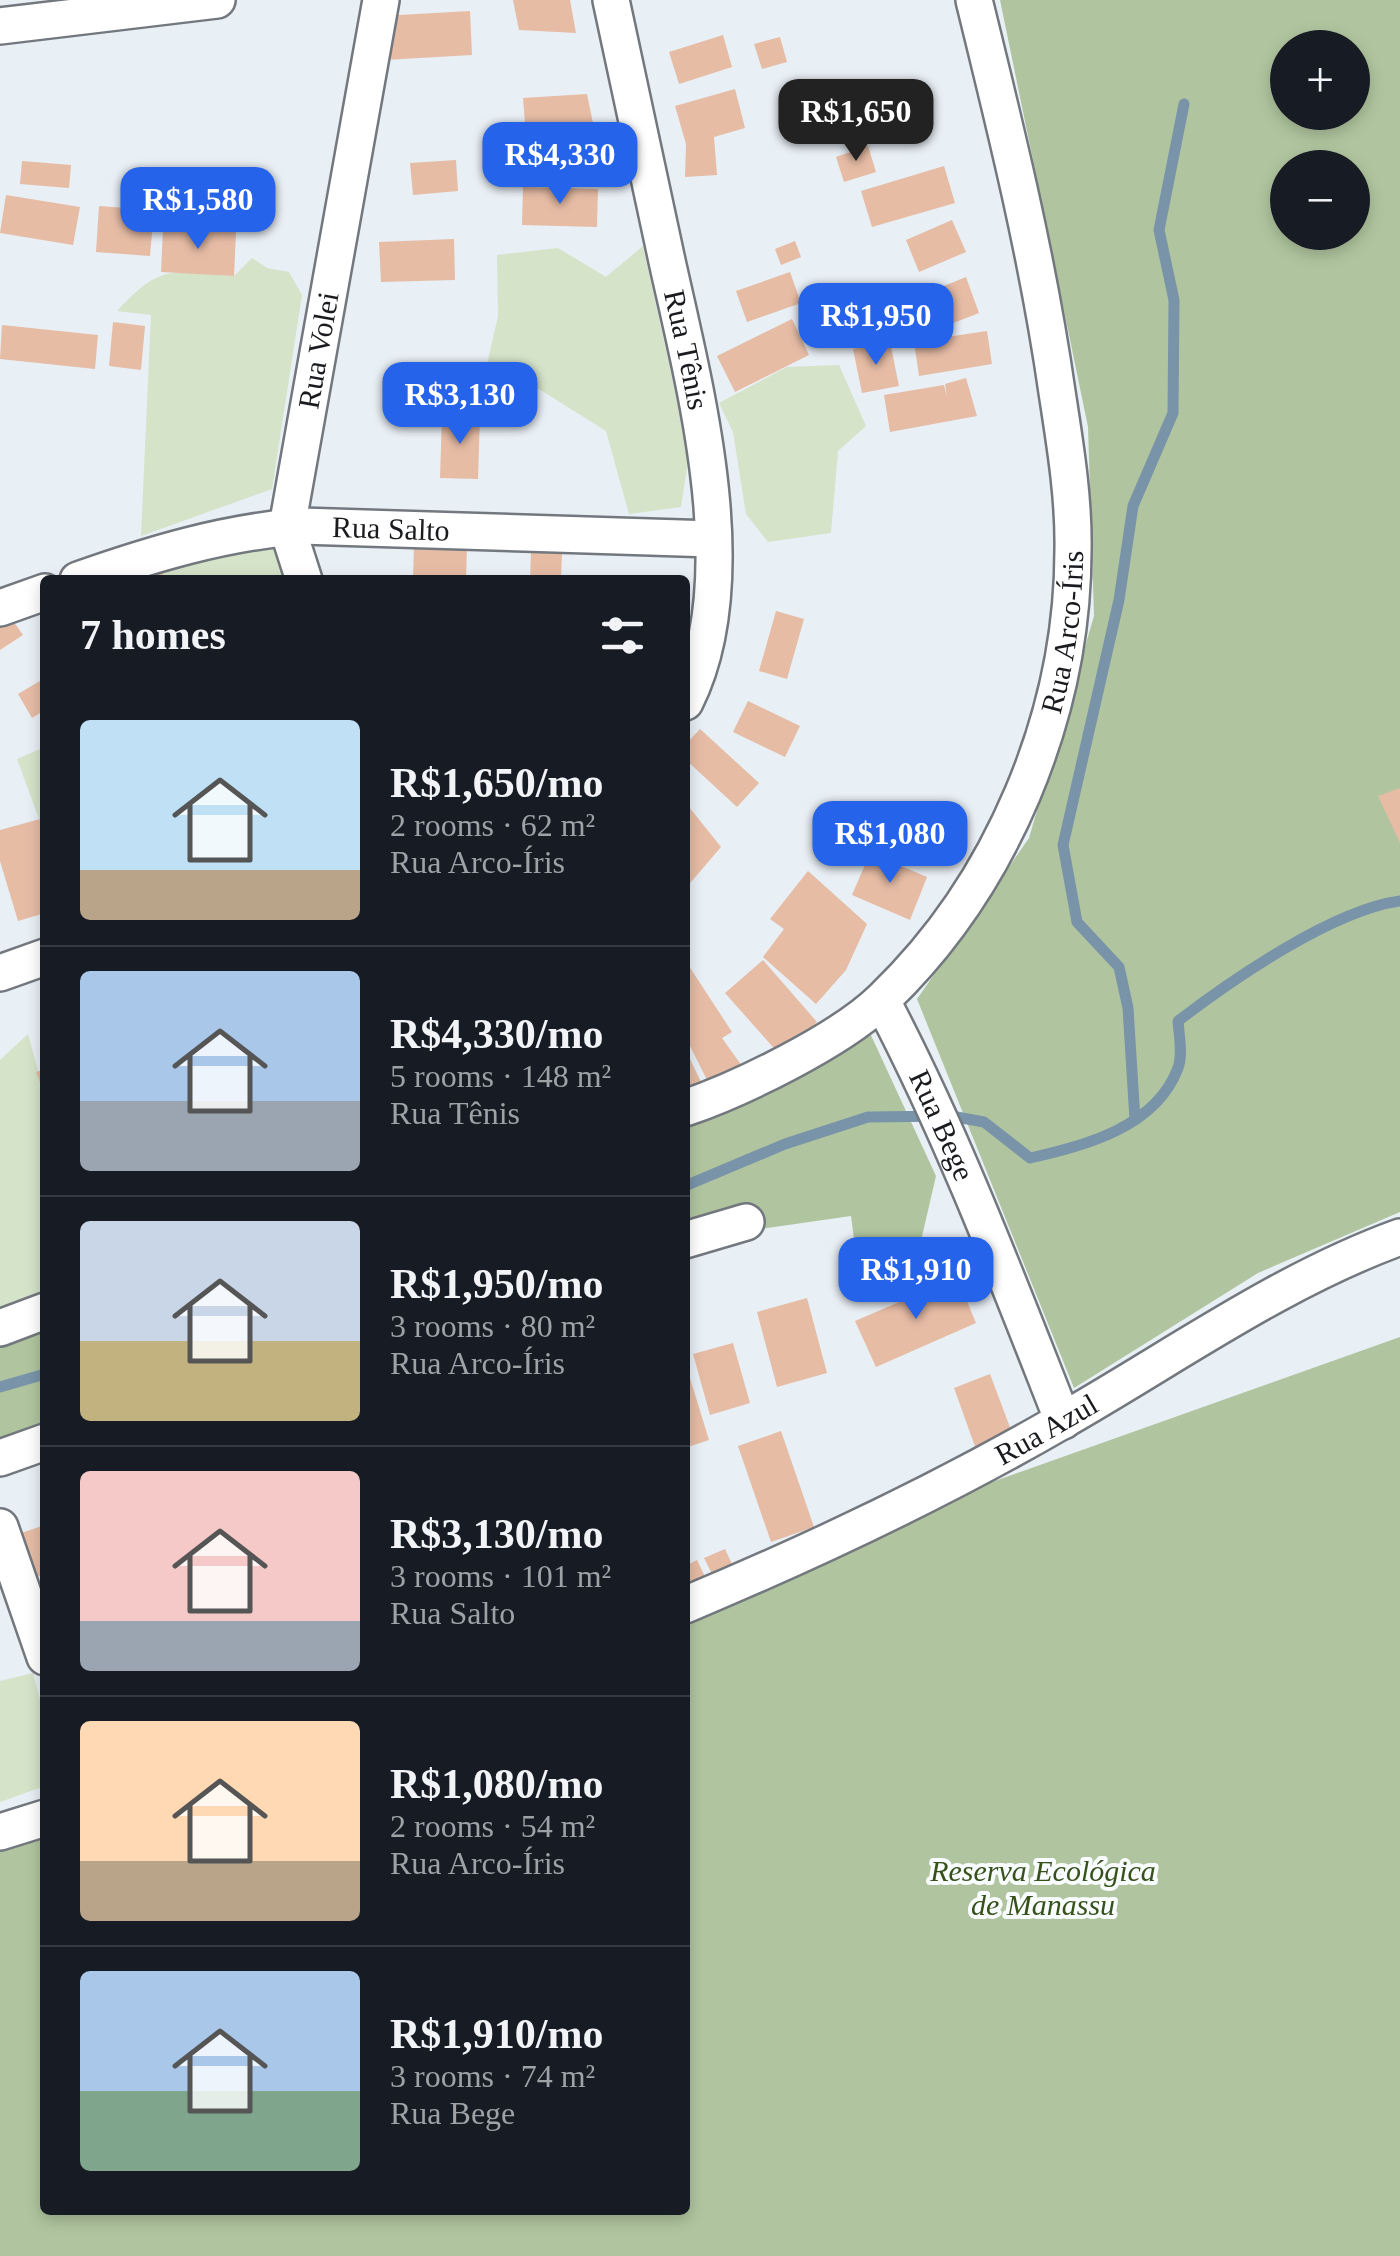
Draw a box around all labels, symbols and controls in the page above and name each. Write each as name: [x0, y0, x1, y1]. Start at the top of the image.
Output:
map controls: [1270, 30, 1370, 250]
button: +: [1270, 30, 1370, 130]
pin: R$1,650: [764, 79, 948, 164]
text: R$1,650: [800, 93, 912, 129]
pin: R$4,330: [468, 122, 652, 207]
text: R$4,330: [504, 136, 616, 172]
button: −: [1270, 150, 1370, 250]
pin: R$1,580: [106, 167, 290, 252]
text: R$1,580: [142, 181, 254, 217]
pin: R$1,950: [784, 283, 968, 368]
street label: Rua Tênis: [658, 286, 715, 412]
street label: Rua Volei: [291, 289, 345, 411]
text: R$1,950: [820, 297, 932, 333]
pin: R$3,130: [368, 362, 552, 447]
text: R$3,130: [404, 376, 516, 412]
street label: Rua Salto: [332, 510, 450, 547]
street label: Rua Arco-Íris: [1034, 550, 1089, 717]
icon: filters: [595, 608, 650, 663]
text: 7 homes: [80, 612, 226, 658]
icon: home: [160, 760, 280, 880]
text: R$1,650/mo: [390, 760, 604, 806]
pin: R$1,080: [798, 801, 982, 886]
text: 2 rooms · 62 m²: [390, 807, 595, 843]
text: R$1,080: [834, 815, 946, 851]
text: Rua Arco-Íris: [390, 844, 565, 880]
icon: home: [160, 1011, 280, 1131]
text: R$4,330/mo: [390, 1011, 604, 1057]
text: 5 rooms · 148 m²: [390, 1058, 611, 1094]
street label: Rua Bege: [903, 1065, 981, 1185]
text: Rua Tênis: [390, 1095, 520, 1131]
pin: R$1,910: [824, 1237, 1008, 1322]
text: R$1,910: [860, 1251, 972, 1287]
icon: home: [160, 1261, 280, 1381]
text: R$1,950/mo: [390, 1261, 604, 1307]
text: 3 rooms · 80 m²: [390, 1308, 595, 1344]
text: Rua Arco-Íris: [390, 1345, 565, 1381]
street label: Rua Azul: [989, 1387, 1103, 1471]
icon: home: [160, 1511, 280, 1631]
text: R$3,130/mo: [390, 1511, 604, 1557]
text: 3 rooms · 101 m²: [390, 1558, 611, 1594]
text: Rua Salto: [390, 1595, 515, 1631]
icon: home: [160, 1761, 280, 1881]
text: R$1,080/mo: [390, 1761, 604, 1807]
text: 2 rooms · 54 m²: [390, 1808, 595, 1844]
text: Rua Arco-Íris: [390, 1845, 565, 1881]
park label: Reserva Ecológica de Manassu: [929, 1854, 1156, 1921]
icon: home: [160, 2011, 280, 2131]
text: R$1,910/mo: [390, 2011, 604, 2057]
text: 3 rooms · 74 m²: [390, 2058, 595, 2094]
text: Rua Bege: [390, 2095, 515, 2131]

